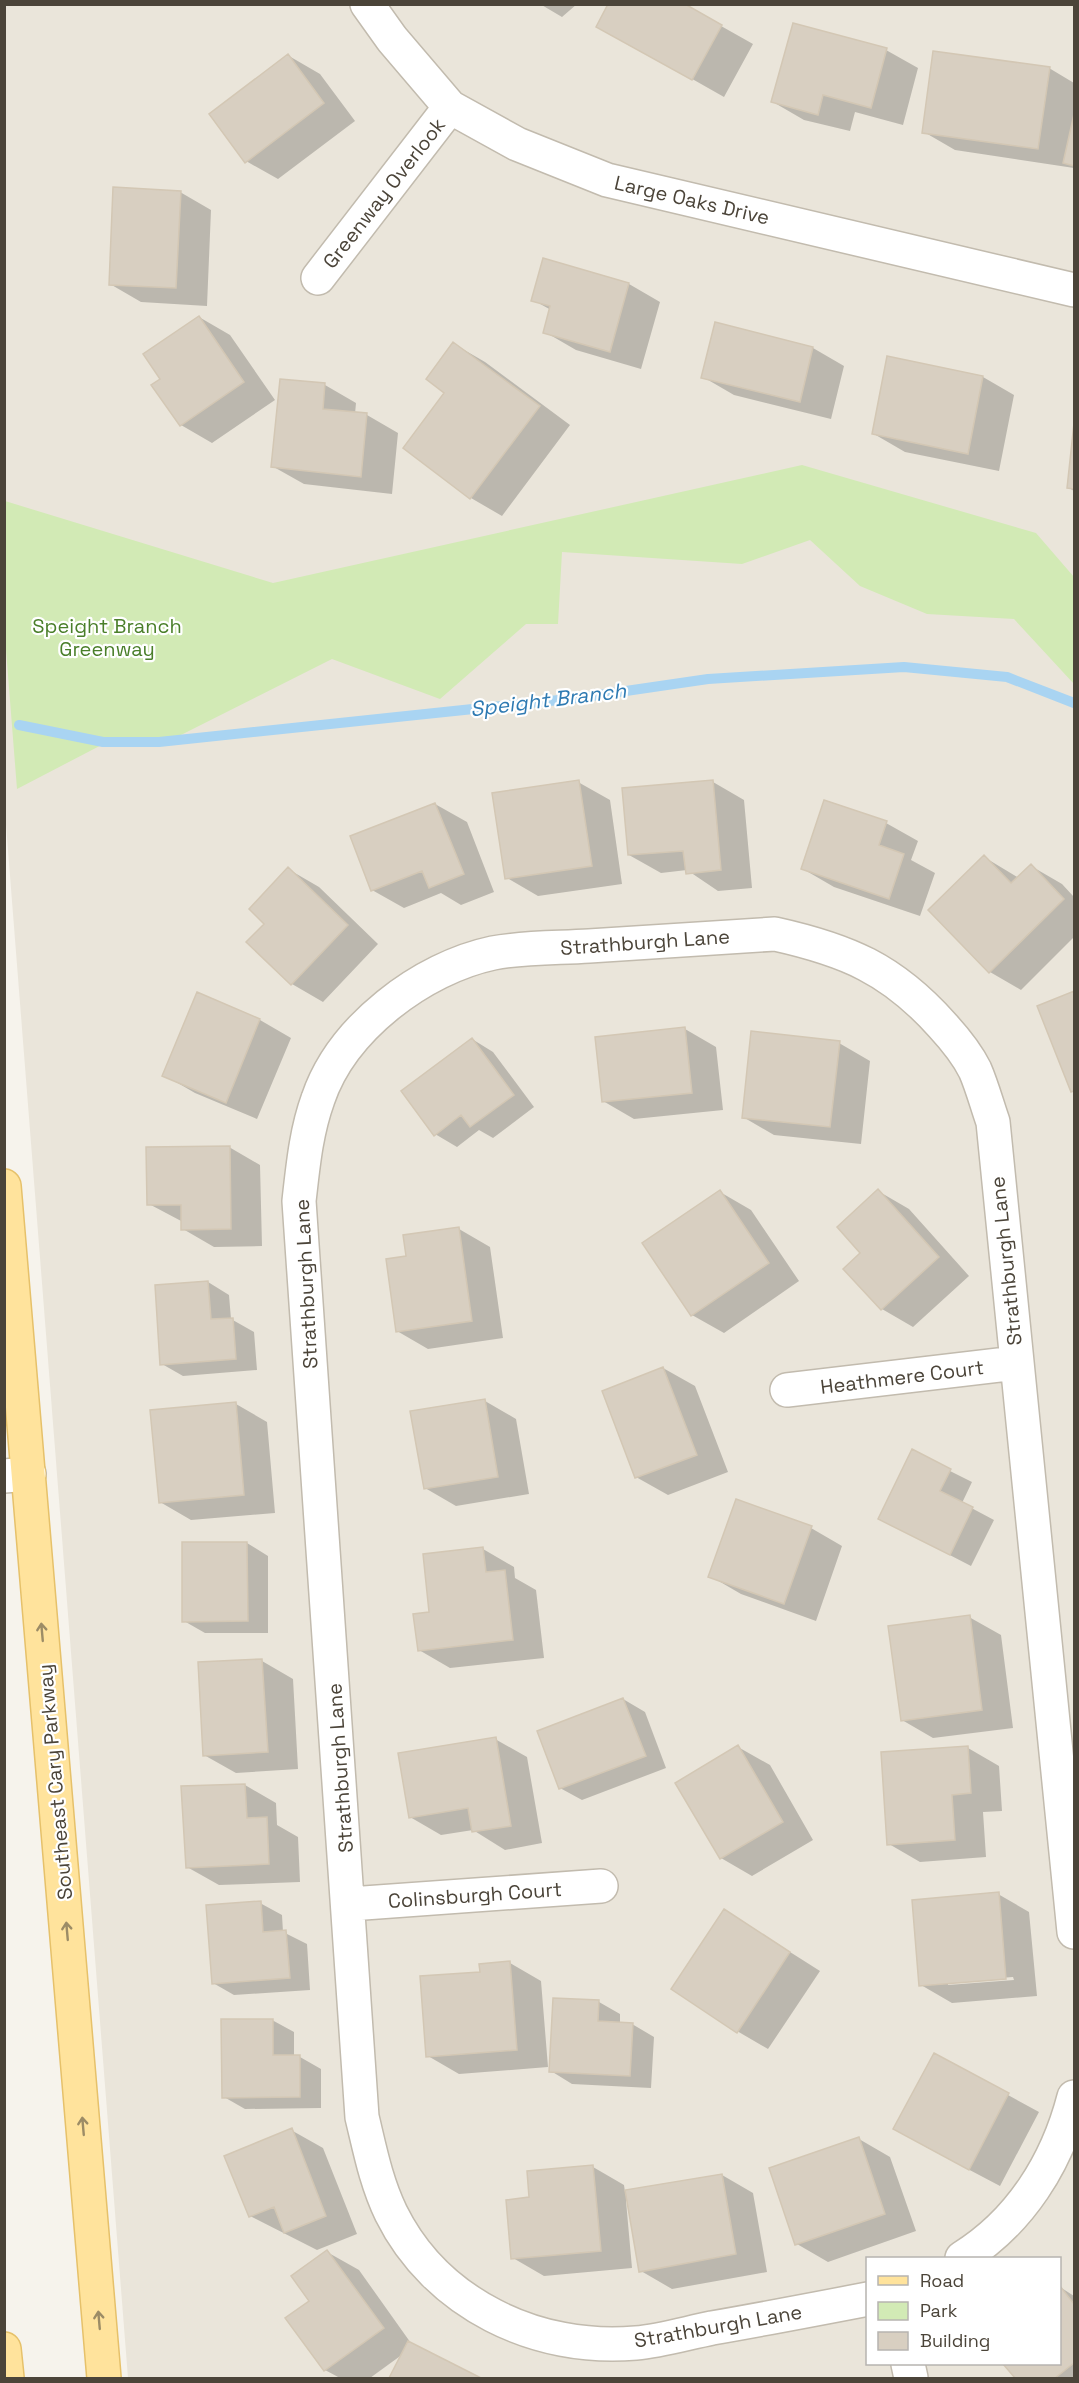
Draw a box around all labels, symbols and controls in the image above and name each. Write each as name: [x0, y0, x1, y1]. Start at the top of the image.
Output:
street label: Greenway Overlook: [317, 112, 451, 274]
street label: Large Oaks Drive: [612, 170, 772, 230]
park label: Speight Branch Greenway: [32, 613, 182, 662]
water label: Speight Branch: [468, 676, 629, 722]
street label: Strathburgh Lane: [559, 923, 731, 961]
street label: Strathburgh Lane: [984, 1175, 1028, 1347]
street label: Strathburgh Lane: [289, 1198, 323, 1370]
street label: Heathmere Court: [819, 1354, 985, 1400]
one-way arrow: [37, 1623, 48, 1643]
street label: Southeast Cary Parkway: [32, 1663, 78, 1901]
street label: Strathburgh Lane: [321, 1682, 359, 1854]
street label: Colinsburgh Court: [387, 1876, 563, 1914]
one-way arrow: [61, 1922, 72, 1942]
one-way arrow: [77, 2116, 88, 2136]
legend: [866, 2257, 1061, 2365]
text: Road: [920, 2269, 964, 2292]
street label: Strathburgh Lane: [632, 2298, 804, 2354]
text: Park: [920, 2299, 958, 2322]
one-way arrow: [93, 2311, 104, 2331]
text: Building: [920, 2329, 990, 2352]

